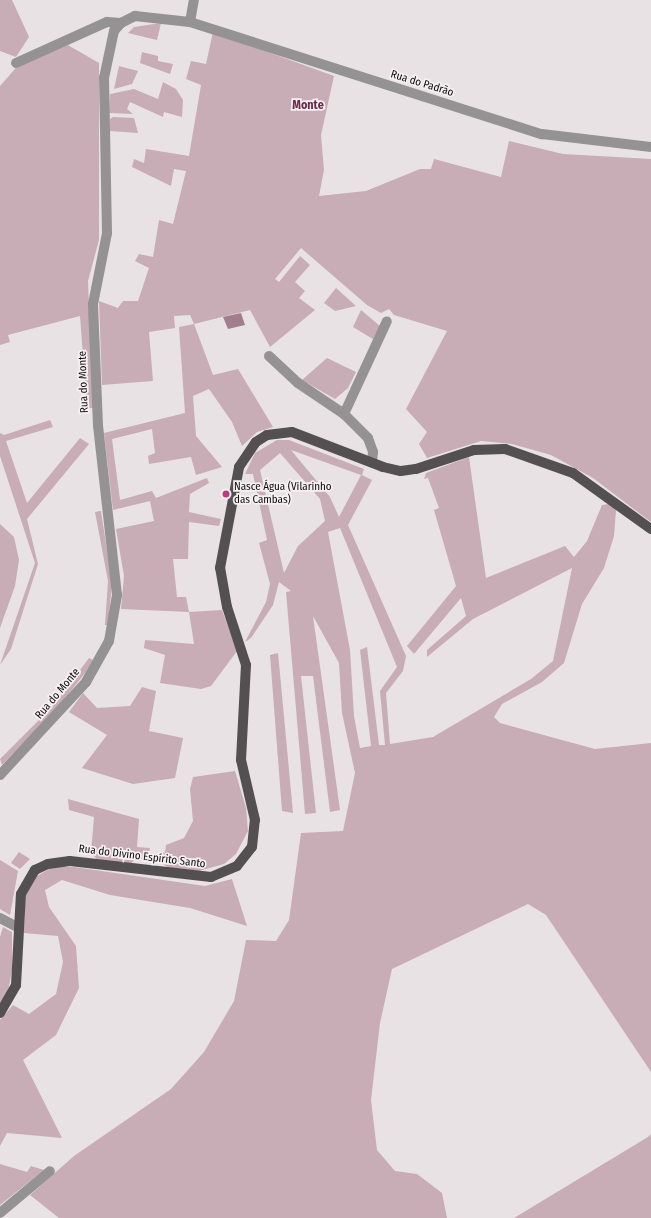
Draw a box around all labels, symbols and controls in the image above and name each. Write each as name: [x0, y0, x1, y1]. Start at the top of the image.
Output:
street label: Rua do Padrão: [389, 68, 455, 100]
district label: Monte: [292, 99, 324, 113]
street label: Rua do Monte: [76, 351, 92, 413]
place label: Nasce Água (Vilarinho das Cambas): [234, 481, 332, 507]
marker: Nasce Água (Vilarinho das Cambas): [221, 489, 231, 499]
street label: Rua do Monte: [33, 666, 83, 722]
street label: Rua do Divino Espírito Santo: [78, 843, 206, 871]

